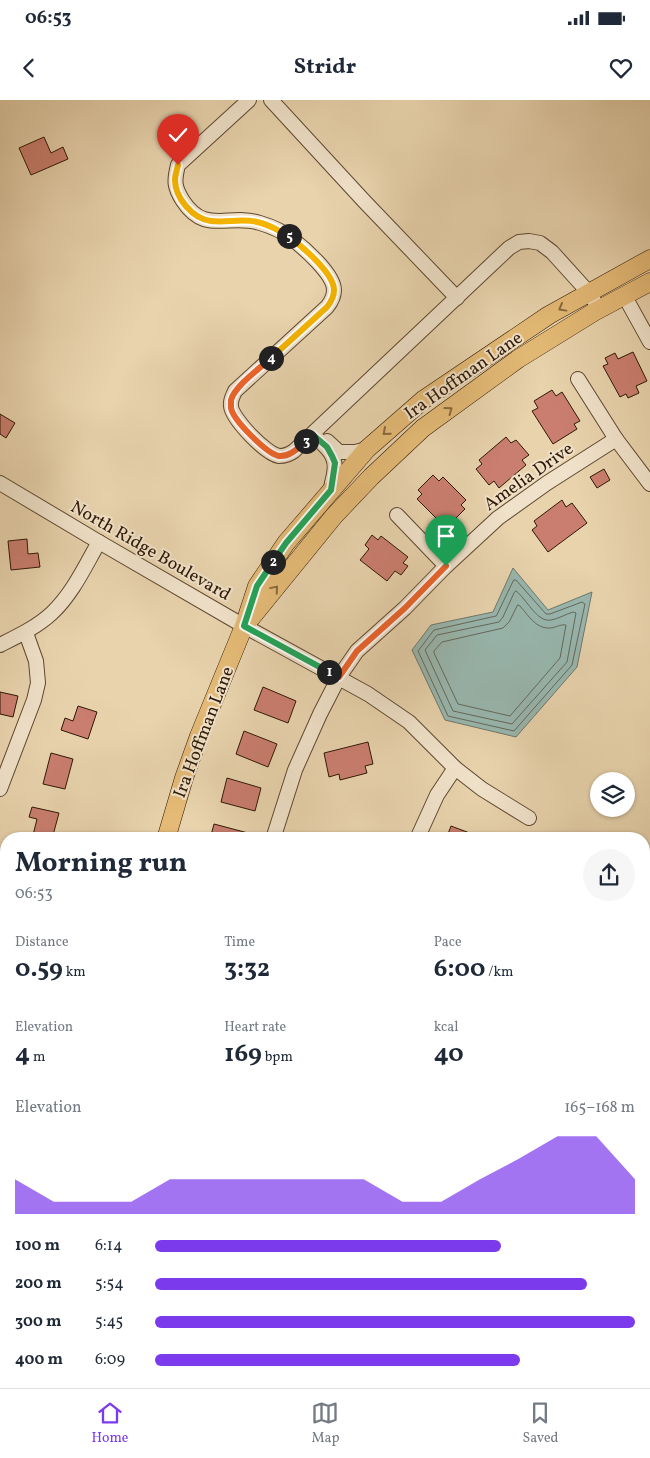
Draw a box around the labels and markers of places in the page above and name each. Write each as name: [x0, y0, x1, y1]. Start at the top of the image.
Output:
pin: [157, 114, 199, 165]
pin: 5: [276, 224, 302, 248]
pin: 4: [258, 346, 284, 370]
pin: 3: [294, 428, 318, 454]
pin: [425, 515, 467, 566]
pin: 2: [260, 550, 286, 574]
pin: 1: [316, 660, 342, 684]

